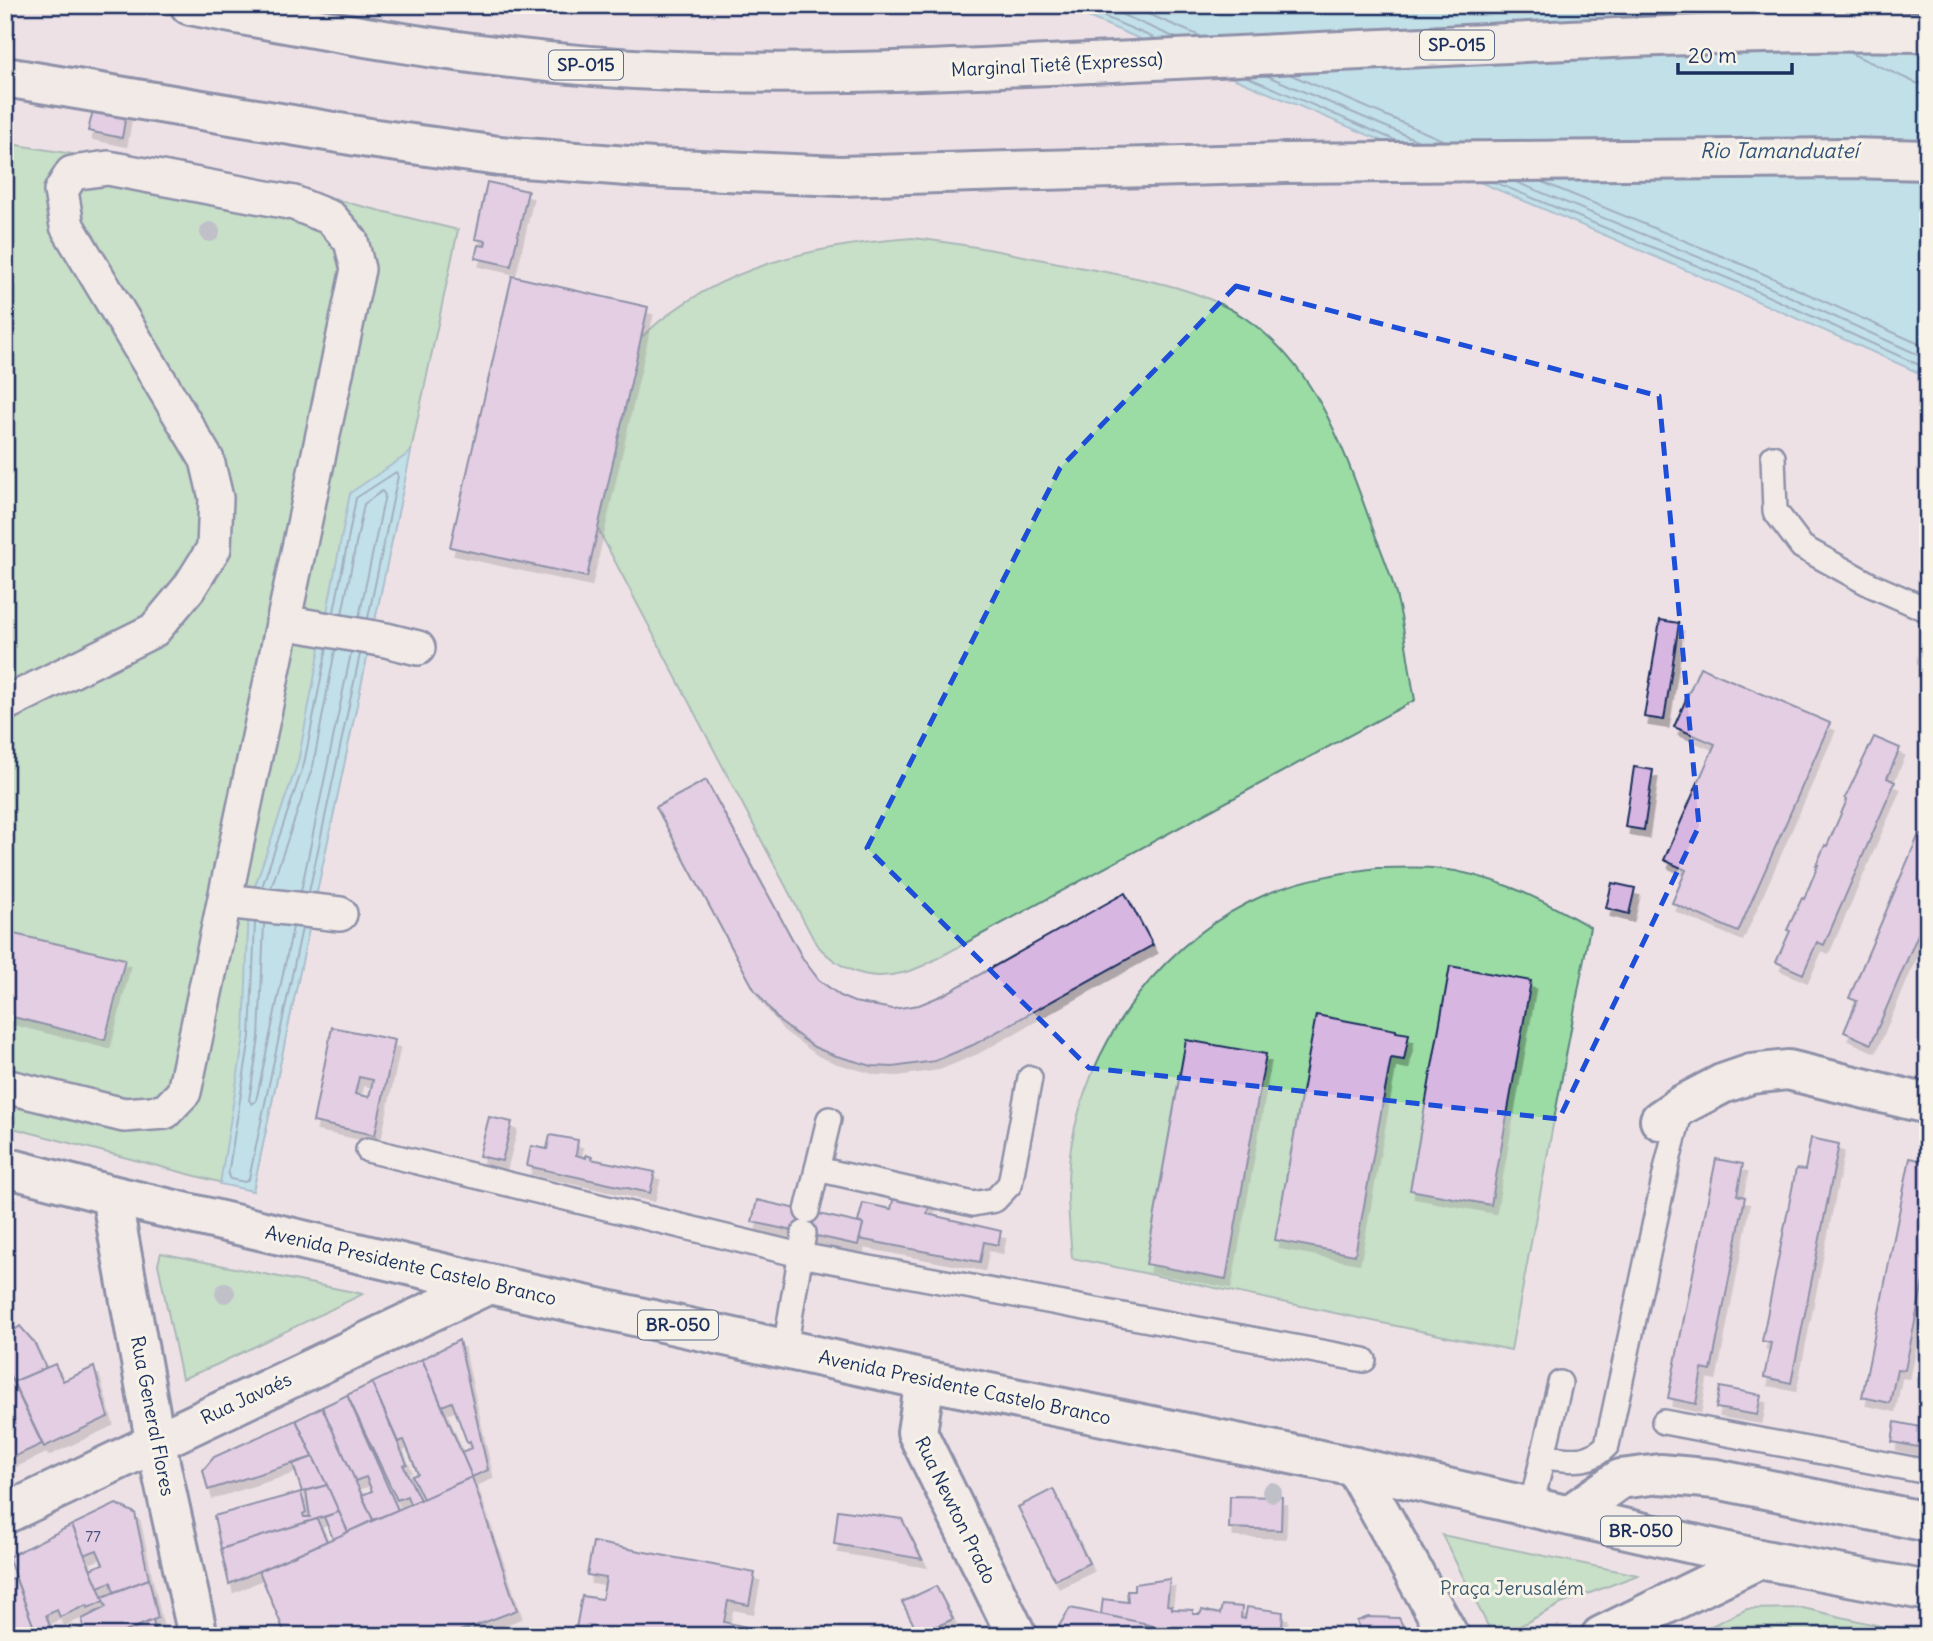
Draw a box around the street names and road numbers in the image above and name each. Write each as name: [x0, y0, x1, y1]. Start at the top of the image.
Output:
road number: SP-015: [1420, 31, 1494, 60]
street label: Marginal Tietê (Expressa): [950, 46, 1164, 82]
road number: SP-015: [549, 51, 623, 80]
street label: Avenida Presidente Castelo Branco: [263, 1220, 559, 1310]
road number: BR-050: [638, 1310, 718, 1340]
street label: Rua General Flores: [126, 1334, 180, 1498]
street label: Avenida Presidente Castelo Branco: [817, 1344, 1113, 1430]
street label: Rua Javaés: [197, 1367, 295, 1429]
street label: Rua Newton Prado: [910, 1433, 1002, 1587]
road number: BR-050: [1601, 1516, 1681, 1546]

